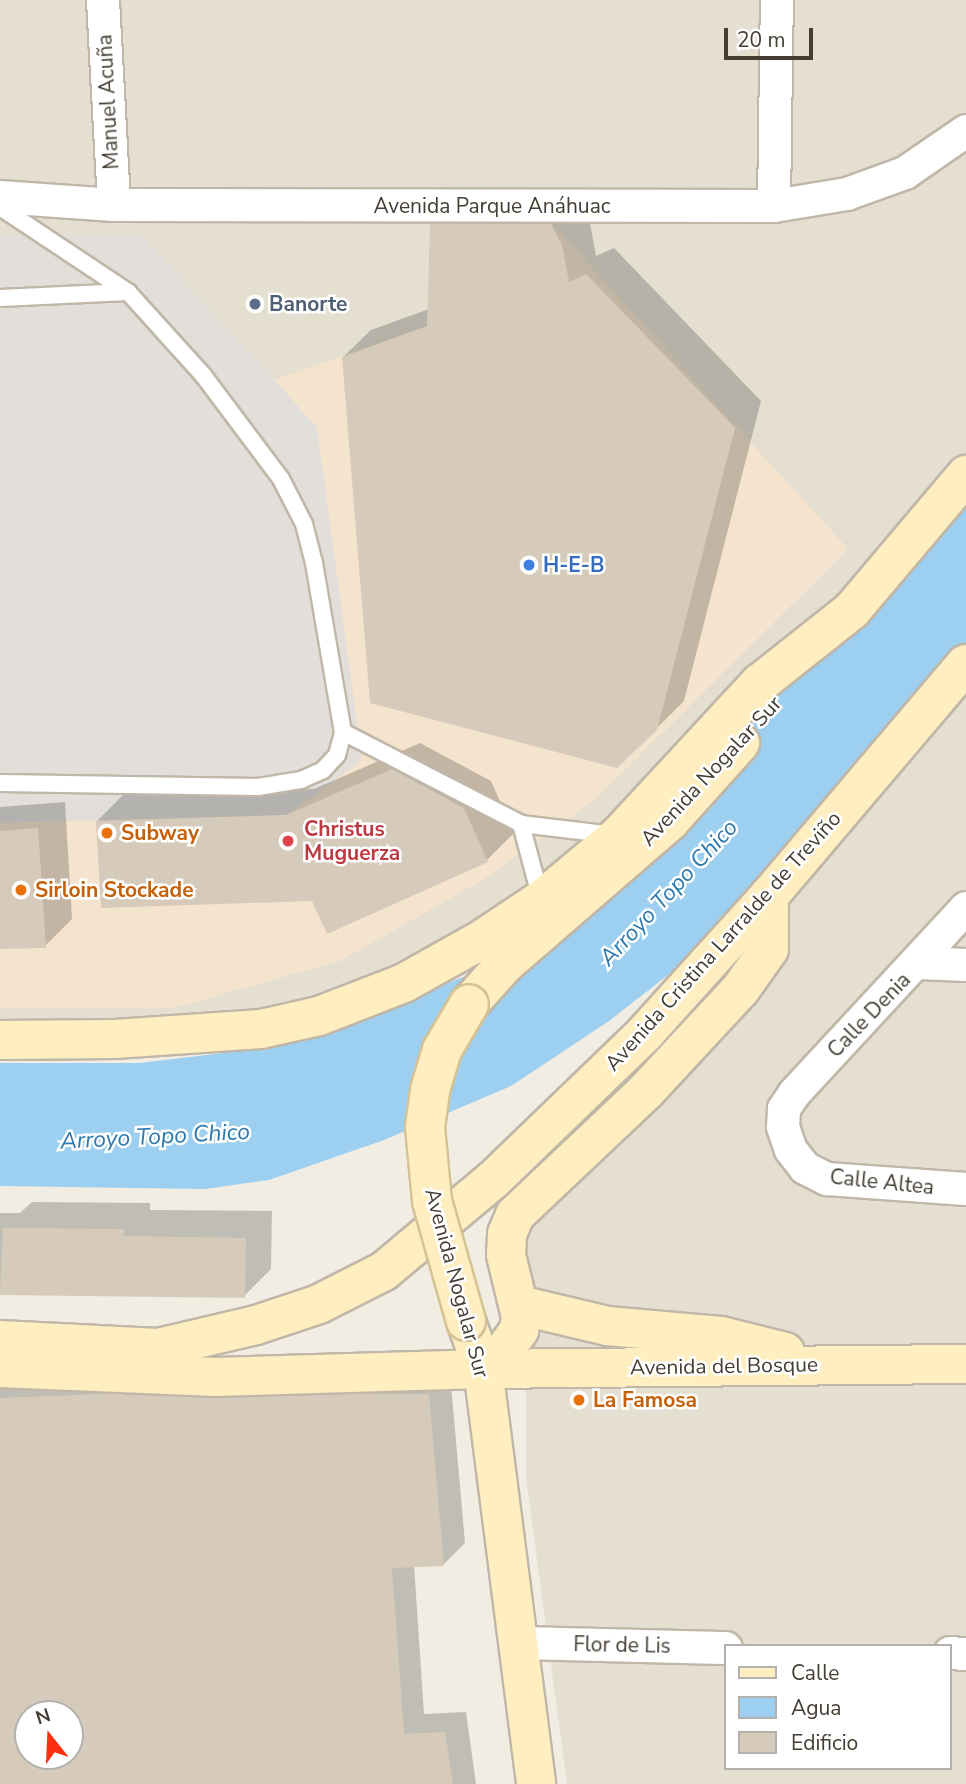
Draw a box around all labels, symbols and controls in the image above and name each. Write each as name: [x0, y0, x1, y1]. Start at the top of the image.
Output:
scale bar: [728, 14, 817, 58]
text: 20 m: [737, 26, 786, 54]
street label: Manuel Acuña: [92, 34, 124, 170]
street label: Avenida Parque Anáhuac: [374, 193, 610, 219]
place label: Banorte: [269, 291, 347, 317]
marker: Banorte: [247, 296, 263, 312]
place label: H-E-B: [543, 552, 604, 578]
marker: H-E-B: [521, 557, 537, 573]
street label: Avenida Nogalar Sur: [635, 691, 787, 851]
street label: Avenida Cristina Larralde de Treviño: [600, 806, 846, 1076]
water label: Arroyo Topo Chico: [594, 814, 744, 972]
place label: Christus Muguerza: [304, 816, 400, 866]
place label: Subway: [121, 820, 199, 846]
marker: Subway: [99, 825, 115, 841]
marker: Christus Muguerza: [278, 831, 298, 851]
place label: Sirloin Stockade: [35, 877, 194, 903]
marker: Sirloin Stockade: [13, 882, 29, 898]
street label: Calle Denia: [822, 967, 916, 1063]
water label: Arroyo Topo Chico: [59, 1118, 251, 1156]
street label: Calle Altea: [829, 1164, 935, 1200]
street label: Avenida Nogalar Sur: [420, 1185, 494, 1381]
street label: Avenida del Bosque: [630, 1352, 818, 1380]
place label: La Famosa: [593, 1387, 697, 1413]
marker: La Famosa: [571, 1392, 587, 1408]
street label: Flor de Lis: [573, 1632, 671, 1658]
legend: [724, 1644, 952, 1770]
text: Calle: [791, 1659, 839, 1687]
text: Agua: [791, 1694, 841, 1722]
north arrow: [14, 1700, 84, 1770]
text: N: [32, 1702, 54, 1731]
text: Edificio: [791, 1729, 858, 1757]

